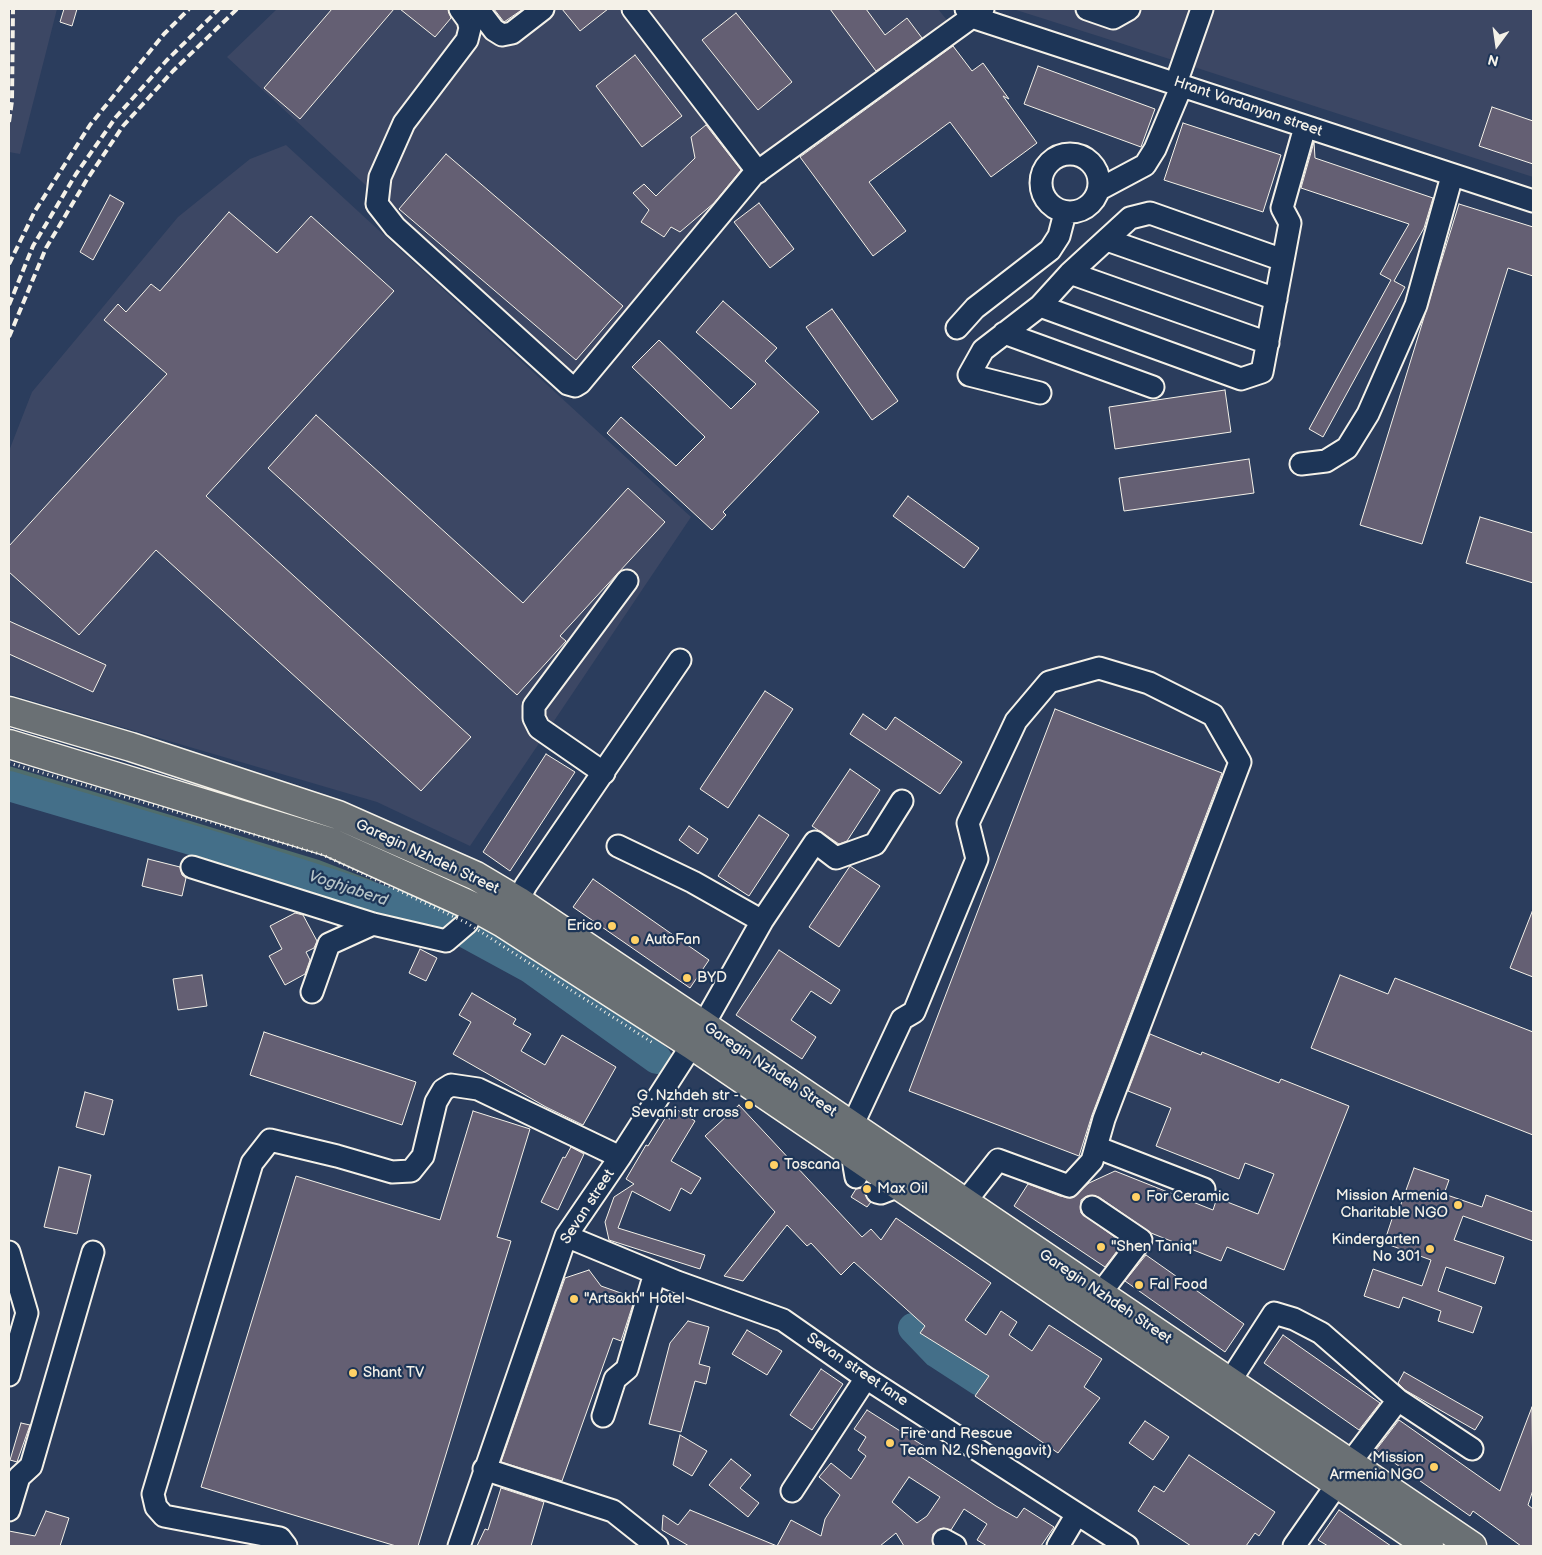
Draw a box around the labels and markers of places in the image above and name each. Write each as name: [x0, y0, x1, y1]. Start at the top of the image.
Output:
place label: Erico: [567, 917, 602, 935]
marker: Erico: [606, 920, 618, 932]
place label: AutoFan: [645, 931, 700, 949]
marker: AutoFan: [629, 934, 641, 946]
place label: BYD: [697, 969, 727, 987]
marker: BYD: [681, 972, 693, 984]
place label: G․Nzhdeh str - Sevani str cross: [632, 1087, 739, 1122]
marker: G․Nzhdeh str - Sevani str cross: [743, 1099, 755, 1111]
place label: Tosсana: [784, 1156, 840, 1174]
marker: Tosсana: [768, 1159, 780, 1171]
place label: Max Oil: [877, 1180, 928, 1198]
marker: Max Oil: [861, 1183, 873, 1195]
place label: Mission Armenia Charitable NGO: [1336, 1187, 1448, 1222]
place label: For Ceramic: [1146, 1188, 1230, 1206]
marker: For Ceramic: [1130, 1191, 1142, 1203]
marker: Mission Armenia Charitable NGO: [1452, 1199, 1464, 1211]
place label: Kindergarten No 301: [1331, 1231, 1420, 1266]
place label: "Shen Taniq": [1111, 1238, 1198, 1256]
marker: "Shen Taniq": [1095, 1241, 1107, 1253]
marker: Kindergarten No 301: [1424, 1243, 1436, 1255]
place label: Fal Food: [1149, 1276, 1207, 1294]
marker: Fal Food: [1133, 1279, 1145, 1291]
place label: "Artsakh" Hotel: [584, 1290, 684, 1308]
marker: "Artsakh" Hotel: [568, 1293, 580, 1305]
place label: Shant TV: [363, 1364, 424, 1382]
marker: Shant TV: [347, 1367, 359, 1379]
place label: Fire and Rescue Team N2 (Shenagavit): [900, 1425, 1052, 1460]
marker: Fire and Rescue Team N2 (Shenagavit): [884, 1437, 896, 1449]
place label: Mission Armenia NGO: [1330, 1449, 1424, 1484]
marker: Mission Armenia NGO: [1428, 1461, 1440, 1473]

